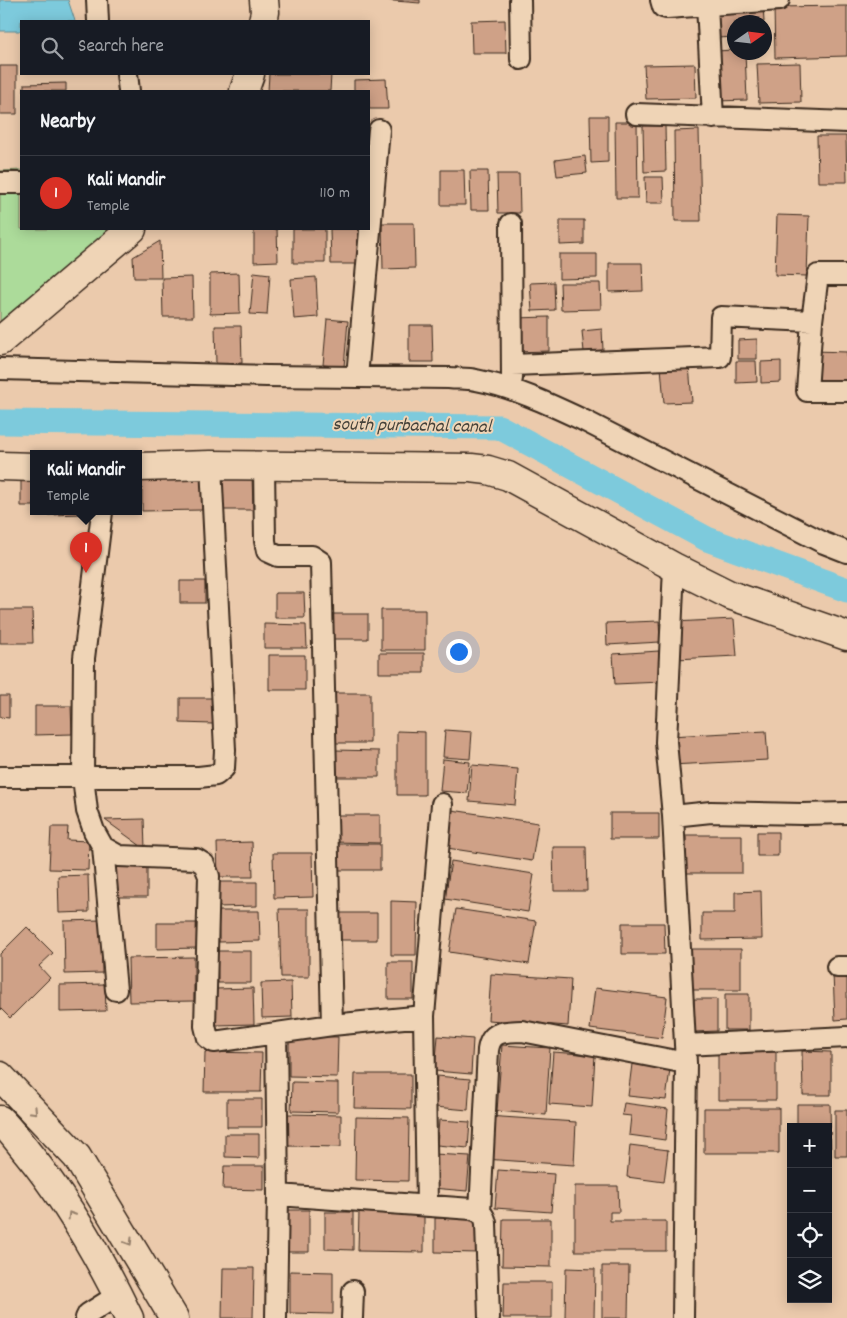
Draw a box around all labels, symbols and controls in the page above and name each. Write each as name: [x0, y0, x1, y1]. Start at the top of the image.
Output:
north arrow: [727, 15, 772, 60]
search box: [20, 20, 370, 75]
icon: search: [38, 34, 66, 62]
text: Search here: [78, 34, 164, 61]
text: Nearby: [40, 108, 95, 138]
text: Kali Mandir: [87, 168, 165, 195]
text: 1: [54, 182, 58, 205]
text: 110 m: [320, 182, 350, 205]
text: Temple: [87, 195, 130, 218]
water label: south purbachal canal: [332, 412, 493, 442]
popup: [30, 450, 142, 515]
text: Kali Mandir: [47, 458, 125, 485]
text: Temple: [47, 485, 90, 508]
pin: 1: [70, 532, 102, 573]
your location: [446, 639, 472, 665]
one-way arrow: [28, 1105, 37, 1114]
map controls: [787, 1123, 832, 1303]
button: +: [787, 1123, 832, 1168]
button: −: [787, 1168, 832, 1213]
one-way arrow: [68, 1211, 78, 1220]
button: locate: [787, 1213, 832, 1258]
one-way arrow: [122, 1237, 132, 1246]
button: layers: [787, 1258, 832, 1303]

